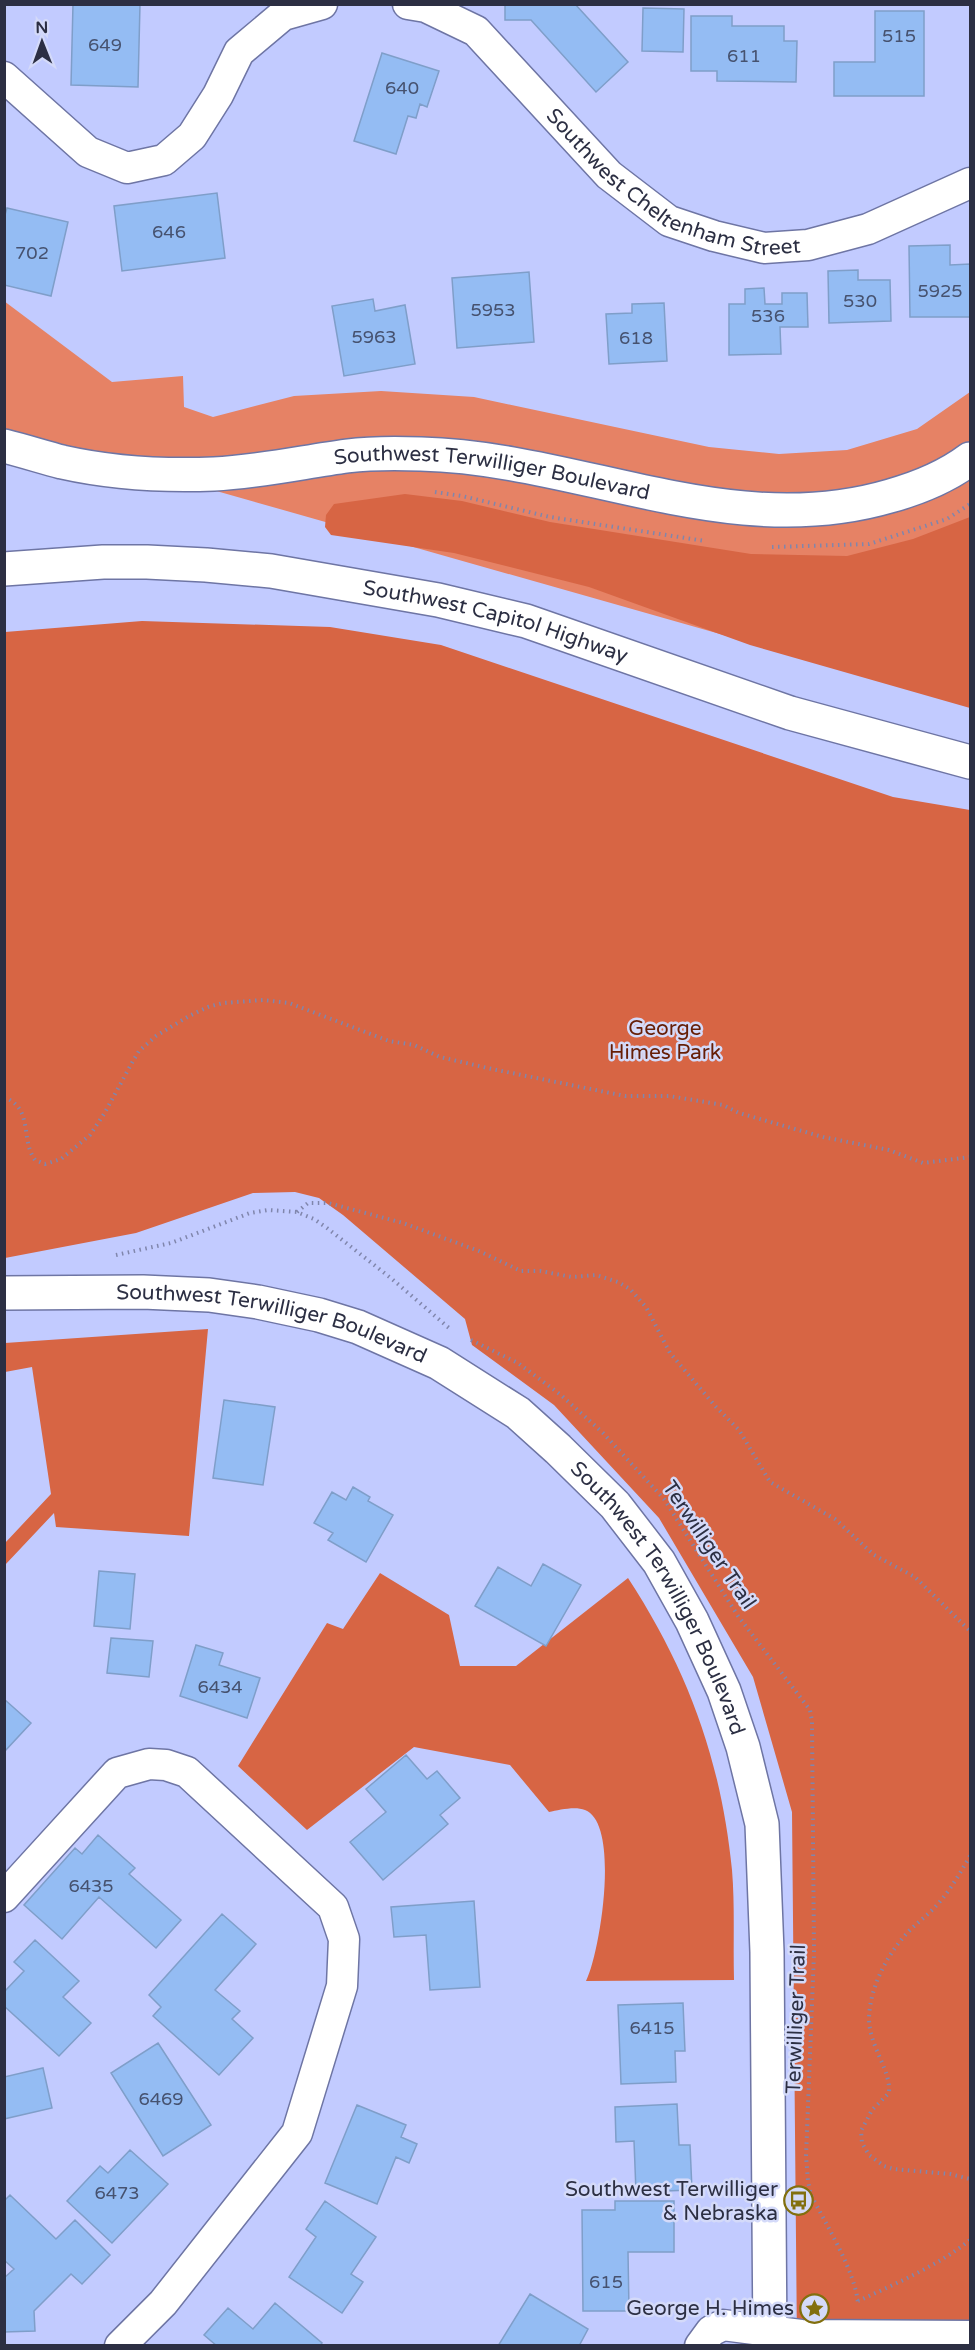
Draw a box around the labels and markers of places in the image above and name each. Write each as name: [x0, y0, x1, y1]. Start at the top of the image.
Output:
place label: Southwest Terwilliger & Nebraska: [565, 2177, 778, 2226]
bus stop icon: Southwest Terwilliger & Nebraska: [783, 2185, 815, 2217]
place icon: George H. Himes: [799, 2292, 831, 2324]
place label: George H. Himes: [626, 2296, 794, 2321]

